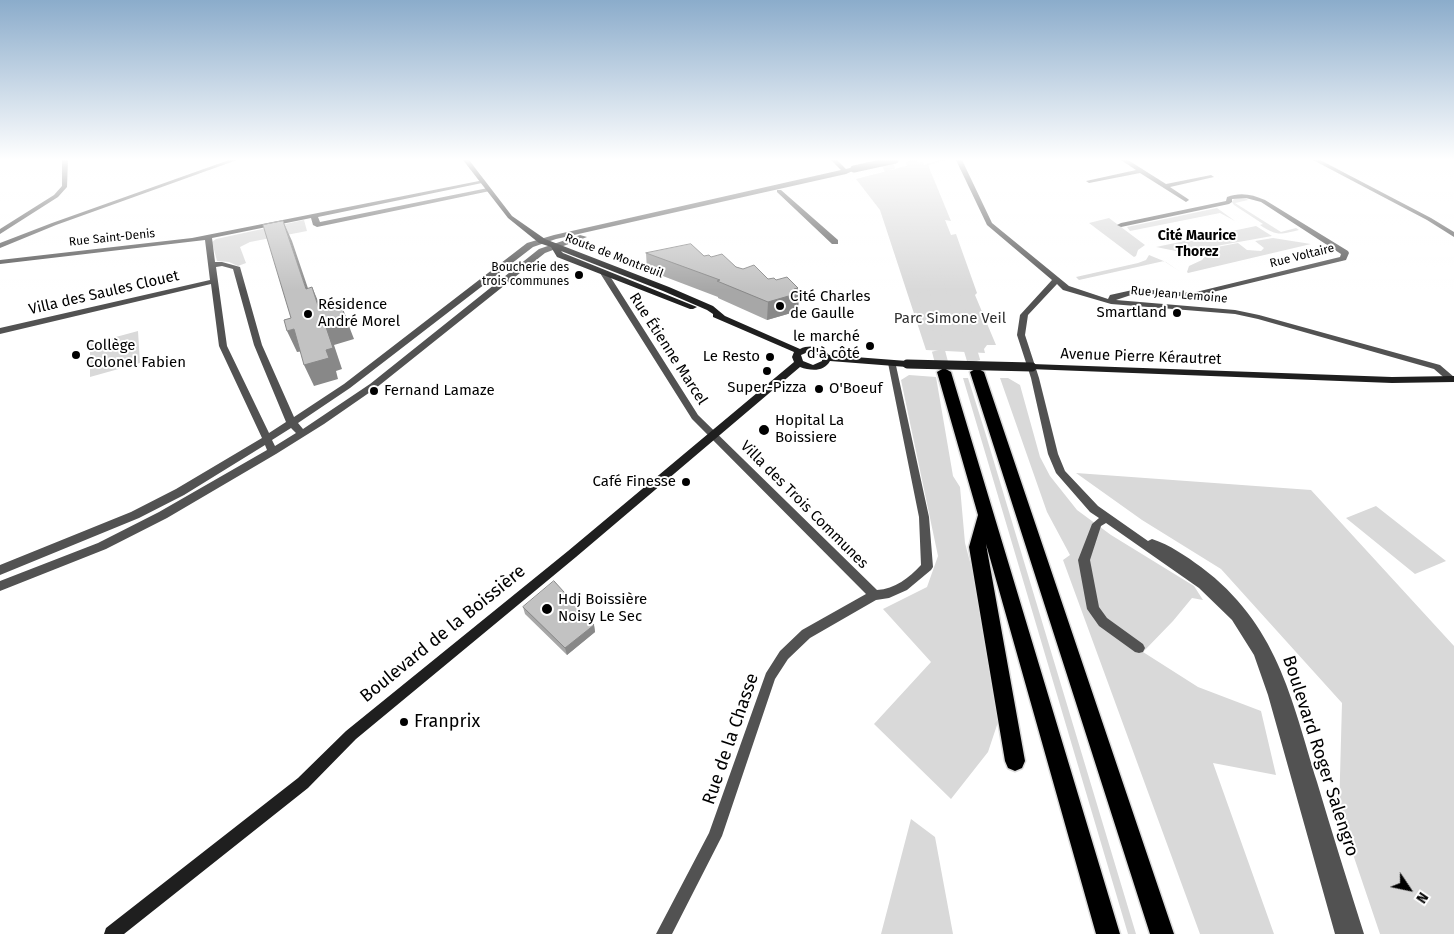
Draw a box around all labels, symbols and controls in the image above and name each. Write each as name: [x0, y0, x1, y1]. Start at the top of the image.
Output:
street label: Rue Saint-Denis: [68, 226, 156, 250]
district label: Cité Maurice Thorez: [1158, 228, 1236, 260]
street label: Route de Montreuil: [563, 231, 665, 281]
street label: Rue Voltaire: [1268, 241, 1336, 271]
place label: Boucherie des trois communes: [482, 261, 569, 289]
street label: Villa des Saules Clouet: [27, 267, 181, 319]
marker: Boucherie des trois communes: [573, 269, 585, 281]
street label: Rue Jean Lemoine: [1130, 284, 1228, 306]
place label: Cité Charles de Gaulle: [790, 288, 870, 323]
street label: Rue Étienne Marcel: [625, 290, 711, 408]
place label: Résidence André Morel: [318, 296, 400, 331]
marker: Cité Charles de Gaulle: [774, 300, 786, 312]
place label: Smartland: [1097, 304, 1167, 322]
marker: Smartland: [1171, 307, 1183, 319]
marker: Résidence André Morel: [302, 308, 314, 320]
park label: Parc Simone Veil: [894, 310, 1006, 328]
place label: le marché d'à côté: [793, 328, 860, 363]
place label: Collège Colonel Fabien: [86, 337, 186, 372]
marker: le marché d'à côté: [864, 340, 876, 352]
street label: Avenue Pierre Kérautret: [1060, 345, 1222, 369]
place label: Le Resto: [703, 348, 760, 366]
marker: Collège Colonel Fabien: [70, 349, 82, 361]
marker: Le Resto: [764, 351, 776, 363]
marker: Super-Pizza: [761, 365, 773, 377]
place label: Super-Pizza: [727, 379, 807, 397]
place label: O'Boeuf: [829, 380, 882, 398]
place label: Fernand Lamaze: [384, 382, 495, 400]
marker: O'Boeuf: [813, 383, 825, 395]
marker: Fernand Lamaze: [368, 385, 380, 397]
place label: Hopital La Boissiere: [775, 412, 844, 447]
marker: Hopital La Boissiere: [757, 423, 771, 437]
street label: Villa des Trois Communes: [736, 437, 872, 573]
place label: Café Finesse: [592, 473, 676, 491]
marker: Café Finesse: [680, 476, 692, 488]
street label: Boulevard de la Boissière: [356, 561, 530, 707]
place label: Hdj Boissière Noisy Le Sec: [558, 591, 647, 626]
marker: Hdj Boissière Noisy Le Sec: [540, 602, 554, 616]
street label: Boulevard Roger Salengro: [1277, 653, 1363, 859]
street label: Rue de la Chasse: [698, 670, 764, 808]
place label: Franprix: [414, 711, 480, 733]
marker: Franprix: [398, 716, 410, 728]
north arrow: [1384, 864, 1434, 914]
text: N: [1412, 889, 1432, 906]

